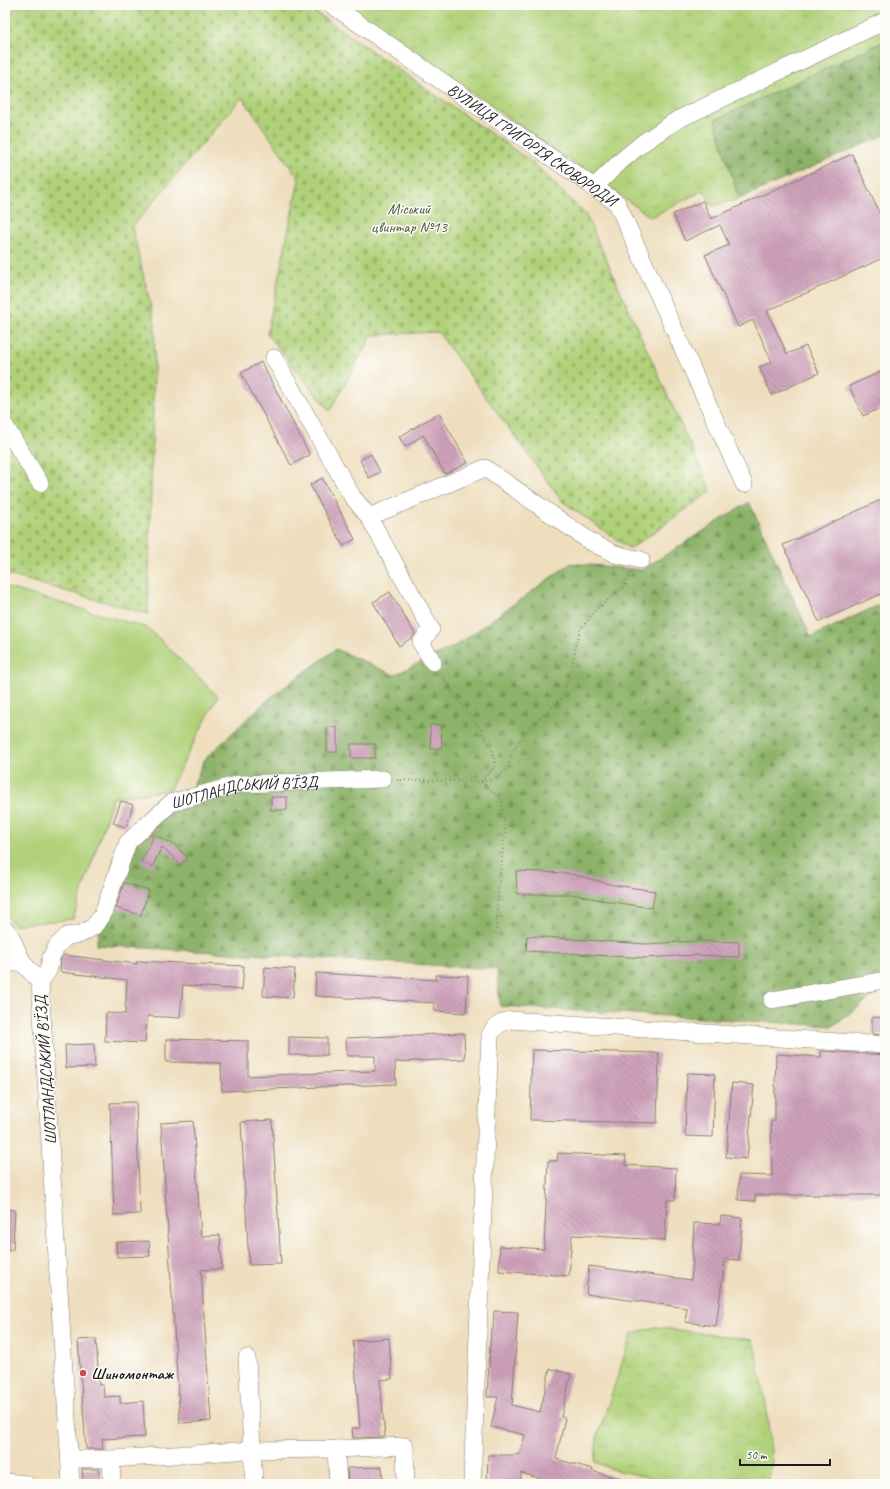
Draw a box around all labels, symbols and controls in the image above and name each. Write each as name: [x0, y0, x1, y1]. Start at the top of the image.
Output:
street label: ВУЛИЦЯ ГРИГОРІЯ СКОВОРОДИ: [443, 79, 623, 212]
park label: Міський цвинтар №13: [371, 199, 449, 237]
street label: ШОТЛАНДСЬКИЙ В'ЇЗД: [168, 772, 320, 814]
street label: ШОТЛАНДСЬКИЙ В'ЇЗД: [31, 993, 61, 1145]
place label: Шиномонтаж: [91, 1364, 175, 1384]
marker: Шиномонтаж: [78, 1368, 88, 1378]
scale bar: [740, 1441, 830, 1467]
text: 50 m: [746, 1447, 768, 1463]

